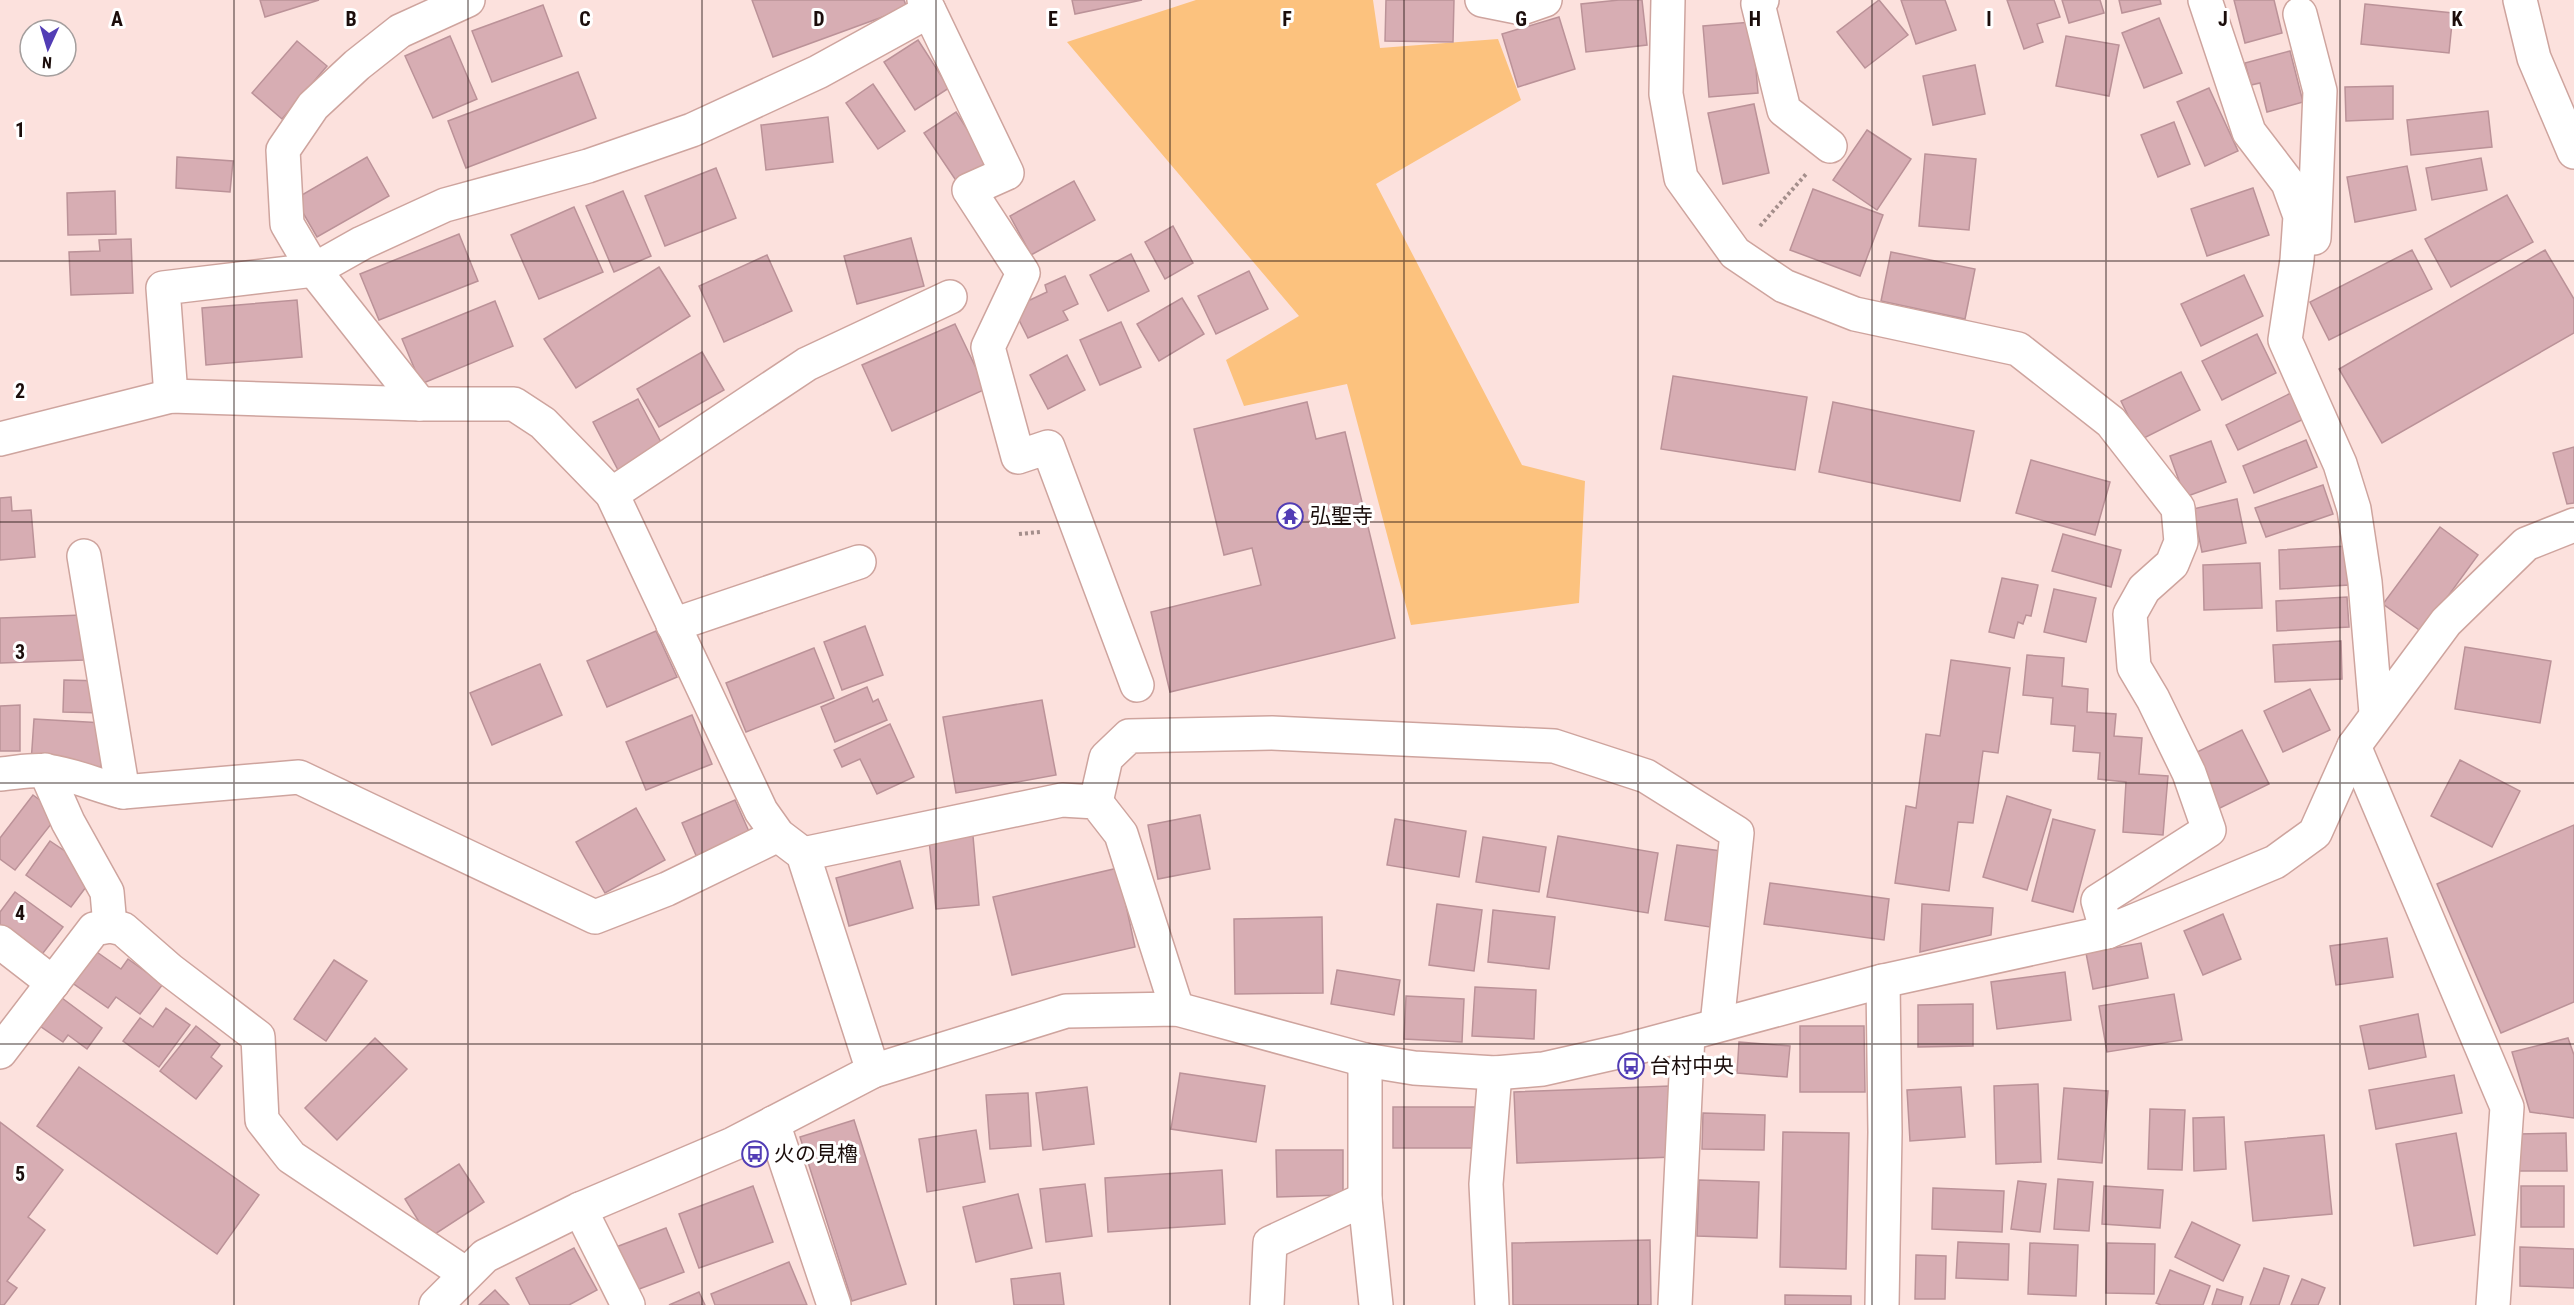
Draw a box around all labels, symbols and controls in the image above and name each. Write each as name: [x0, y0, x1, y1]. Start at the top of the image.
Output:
text: A: [111, 7, 123, 31]
text: B: [345, 7, 357, 31]
text: C: [579, 7, 591, 31]
text: D: [813, 7, 825, 31]
text: E: [1048, 7, 1058, 31]
text: F: [1282, 7, 1292, 31]
text: G: [1515, 7, 1527, 31]
text: H: [1749, 7, 1761, 31]
text: I: [1986, 7, 1992, 31]
text: J: [2218, 7, 2228, 31]
text: K: [2451, 7, 2463, 31]
north arrow: [18, 18, 78, 78]
text: N: [41, 53, 53, 72]
text: 1: [15, 118, 25, 142]
text: 2: [15, 379, 25, 403]
temple icon: 弘聖寺: [1275, 501, 1305, 531]
place label: 弘聖寺: [1310, 504, 1373, 528]
text: 3: [15, 640, 25, 664]
text: 4: [15, 901, 25, 925]
bus stop icon: 台村中央: [1616, 1051, 1646, 1081]
place label: 台村中央: [1650, 1054, 1734, 1078]
bus stop icon: 火の見櫓: [740, 1139, 770, 1169]
place label: 火の見櫓: [774, 1142, 858, 1166]
text: 5: [15, 1162, 25, 1186]

